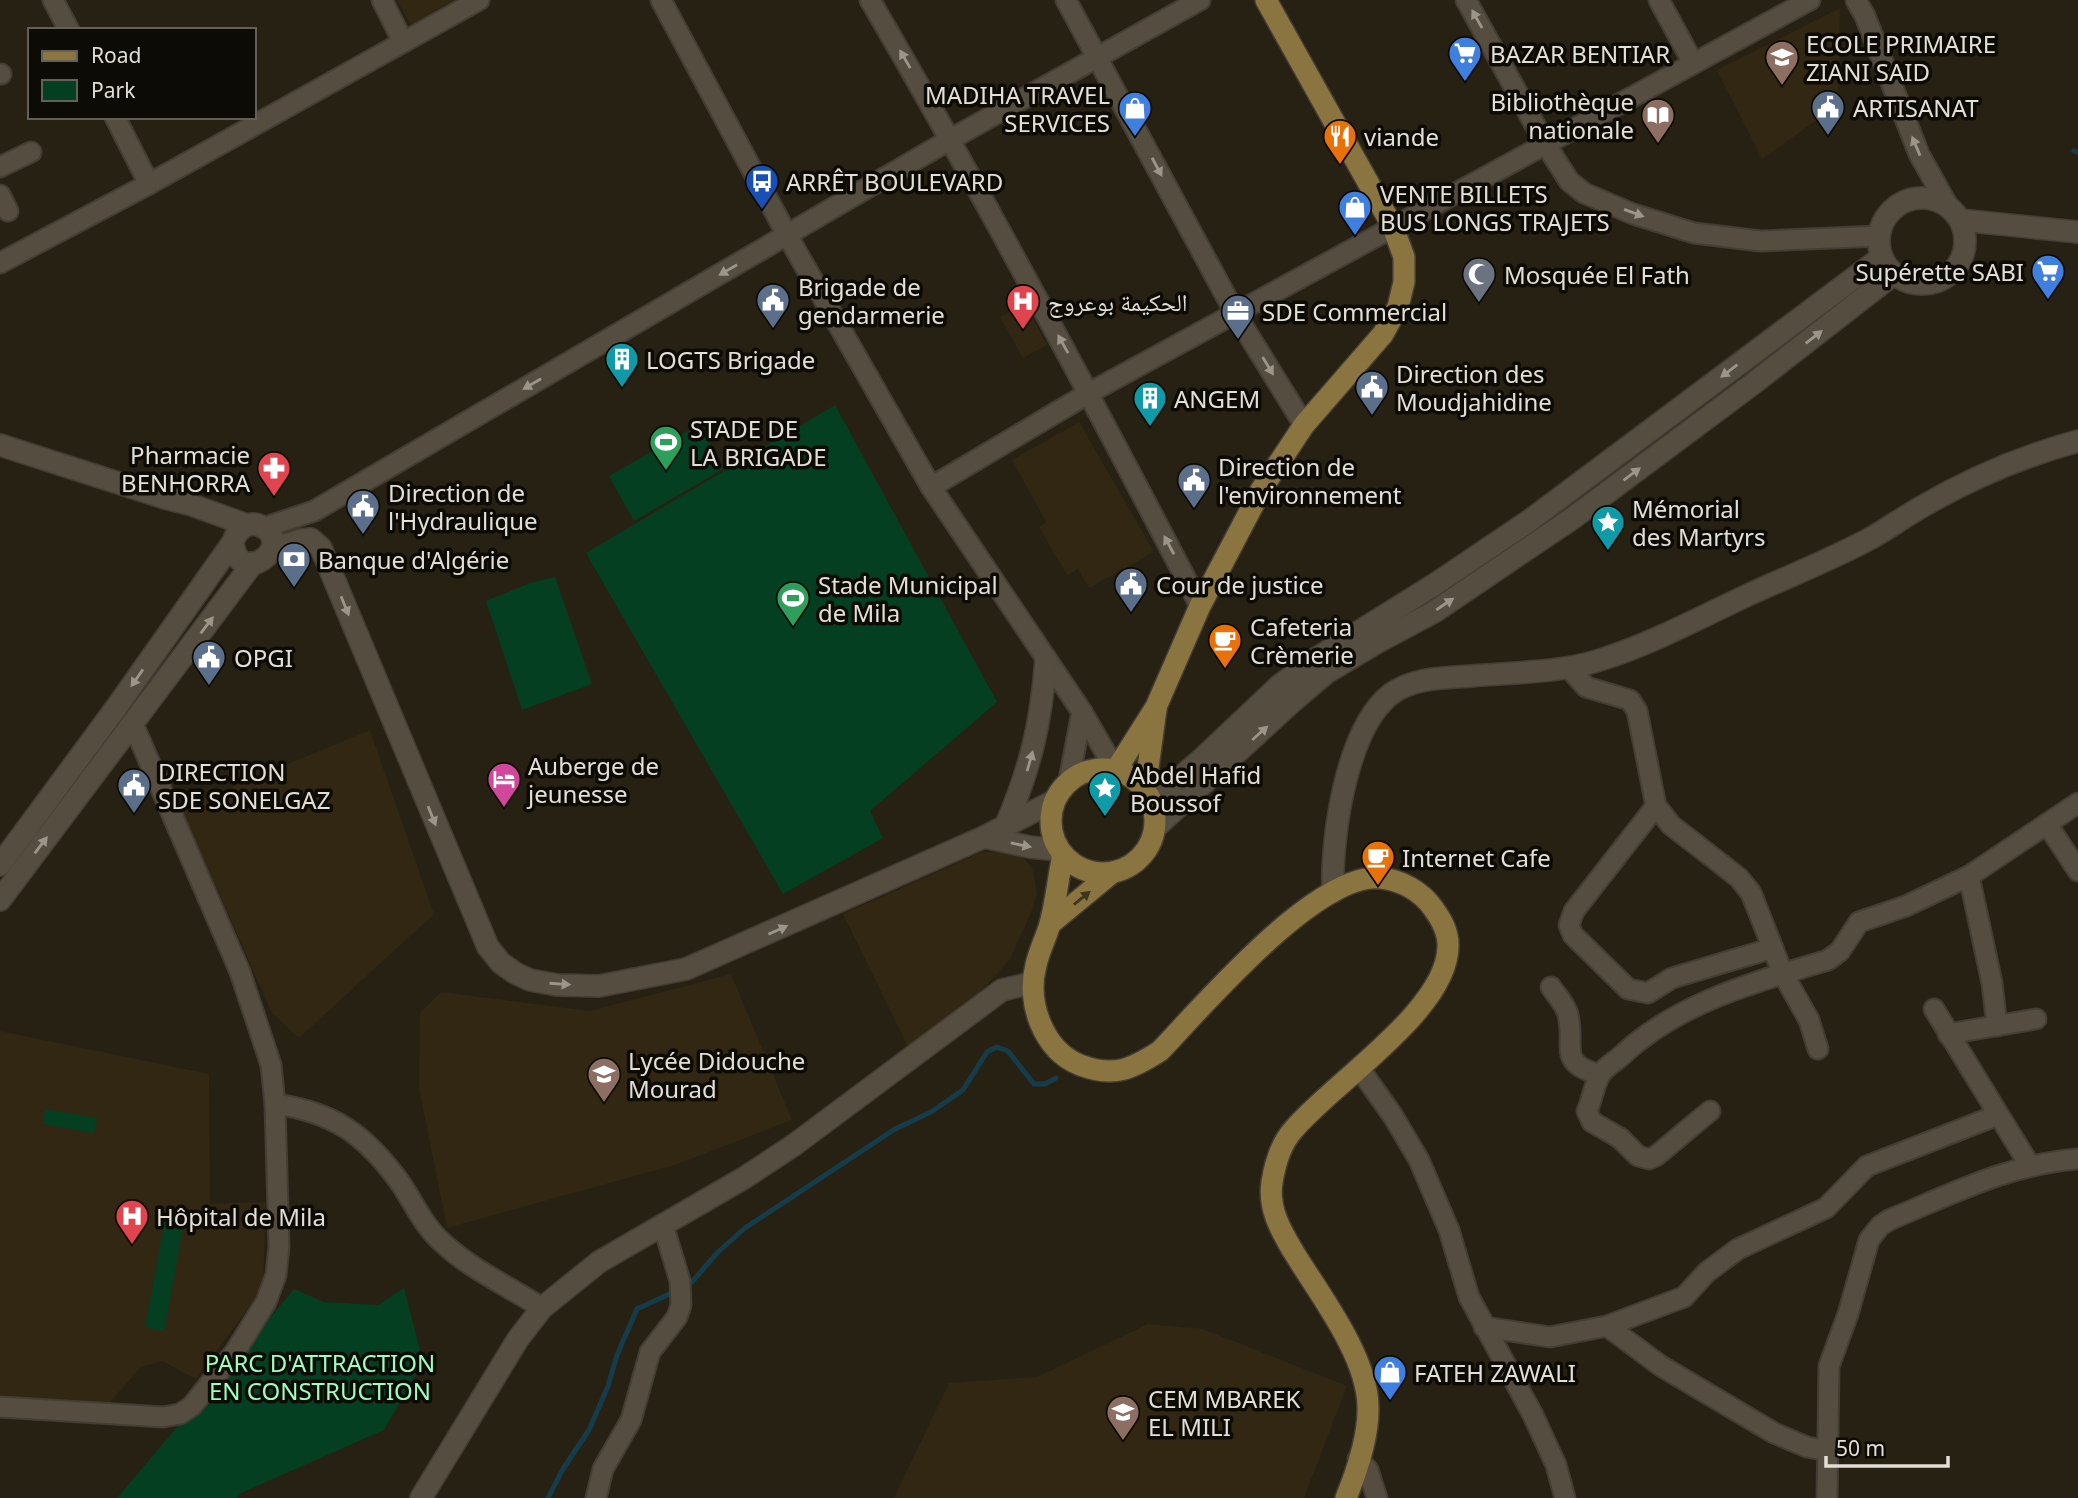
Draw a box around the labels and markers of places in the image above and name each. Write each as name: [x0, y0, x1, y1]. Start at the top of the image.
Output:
place label: ECOLE PRIMAIRE ZIANI SAID: [1806, 27, 1996, 88]
supermarket icon: BAZAR BENTIAR: [1446, 34, 1484, 83]
place label: BAZAR BENTIAR: [1490, 37, 1670, 70]
school or university icon: ECOLE PRIMAIRE ZIANI SAID: [1763, 38, 1801, 87]
place label: MADIHA TRAVEL SERVICES: [925, 78, 1110, 139]
place label: Bibliothèque nationale: [1490, 85, 1634, 146]
public building icon: ARTISANAT: [1809, 88, 1847, 137]
shop icon: MADIHA TRAVEL SERVICES: [1116, 89, 1154, 138]
place label: ARTISANAT: [1853, 91, 1979, 124]
library icon: Bibliothèque nationale: [1639, 96, 1677, 145]
restaurant icon: viande: [1321, 117, 1359, 166]
place label: viande: [1364, 120, 1439, 153]
bus stop icon: ARRÊT BOULEVARD: [743, 162, 781, 211]
place label: ARRÊT BOULEVARD: [786, 165, 1003, 198]
place label: VENTE BILLETS BUS LONGS TRAJETS: [1380, 177, 1610, 238]
shop icon: VENTE BILLETS BUS LONGS TRAJETS: [1336, 188, 1374, 237]
supermarket icon: Supérette SABI: [2029, 252, 2067, 301]
mosque icon: Mosquée El Fath: [1460, 255, 1498, 304]
place label: Supérette SABI: [1855, 255, 2024, 288]
place label: Mosquée El Fath: [1504, 258, 1690, 291]
place label: Brigade de gendarmerie: [798, 270, 945, 331]
public building icon: Brigade de gendarmerie: [754, 281, 792, 330]
hospital icon: الحكيمة بوعروج: [1004, 282, 1042, 331]
place label: الحكيمة بوعروج: [1048, 285, 1188, 318]
office icon: SDE Commercial: [1219, 292, 1257, 341]
place label: SDE Commercial: [1262, 295, 1447, 328]
building icon: LOGTS Brigade: [603, 340, 641, 389]
place label: LOGTS Brigade: [646, 343, 815, 376]
place label: Direction des Moudjahidine: [1396, 357, 1552, 418]
public building icon: Direction des Moudjahidine: [1353, 368, 1391, 417]
building icon: ANGEM: [1131, 379, 1169, 428]
place label: ANGEM: [1174, 382, 1260, 415]
place label: STADE DE LA BRIGADE: [690, 412, 827, 473]
sports icon: STADE DE LA BRIGADE: [647, 423, 685, 472]
place label: Pharmacie BENHORRA: [121, 438, 251, 499]
pharmacy icon: Pharmacie BENHORRA: [255, 449, 293, 498]
place label: Direction de l'environnement: [1218, 450, 1402, 511]
public building icon: Direction de l'environnement: [1175, 461, 1213, 510]
place label: Direction de l'Hydraulique: [388, 476, 538, 537]
public building icon: Direction de l'Hydraulique: [344, 487, 382, 536]
place label: Mémorial des Martyrs: [1632, 492, 1766, 553]
place icon: Mémorial des Martyrs: [1589, 503, 1627, 552]
bank icon: Banque d'Algérie: [275, 540, 313, 589]
place label: Banque d'Algérie: [318, 543, 509, 576]
public building icon: Cour de justice: [1112, 565, 1150, 614]
place label: Stade Municipal de Mila: [818, 568, 998, 629]
place label: Cour de justice: [1156, 568, 1324, 601]
sports icon: Stade Municipal de Mila: [774, 579, 812, 628]
place label: Cafeteria Crèmerie: [1250, 610, 1354, 671]
cafe icon: Cafeteria Crèmerie: [1206, 621, 1244, 670]
public building icon: OPGI: [190, 638, 228, 687]
place label: OPGI: [234, 641, 293, 674]
place label: Auberge de jeunesse: [526, 749, 659, 810]
place label: DIRECTION SDE SONELGAZ: [158, 755, 330, 816]
place label: Abdel Hafid Boussof: [1130, 758, 1261, 819]
hotel icon: Auberge de jeunesse: [485, 760, 523, 809]
public building icon: DIRECTION SDE SONELGAZ: [115, 766, 153, 815]
place icon: Abdel Hafid Boussof: [1086, 769, 1124, 818]
cafe icon: Internet Cafe: [1359, 838, 1397, 887]
place label: Internet Cafe: [1402, 841, 1551, 874]
place label: Lycée Didouche Mourad: [628, 1044, 805, 1105]
school or university icon: Lycée Didouche Mourad: [585, 1055, 623, 1104]
hospital icon: Hôpital de Mila: [113, 1197, 151, 1246]
place label: Hôpital de Mila: [156, 1200, 326, 1233]
shop icon: FATEH ZAWALI: [1371, 1353, 1409, 1402]
place label: FATEH ZAWALI: [1414, 1356, 1576, 1389]
place label: CEM MBAREK EL MILI: [1148, 1382, 1300, 1443]
school or university icon: CEM MBAREK EL MILI: [1104, 1393, 1142, 1442]

